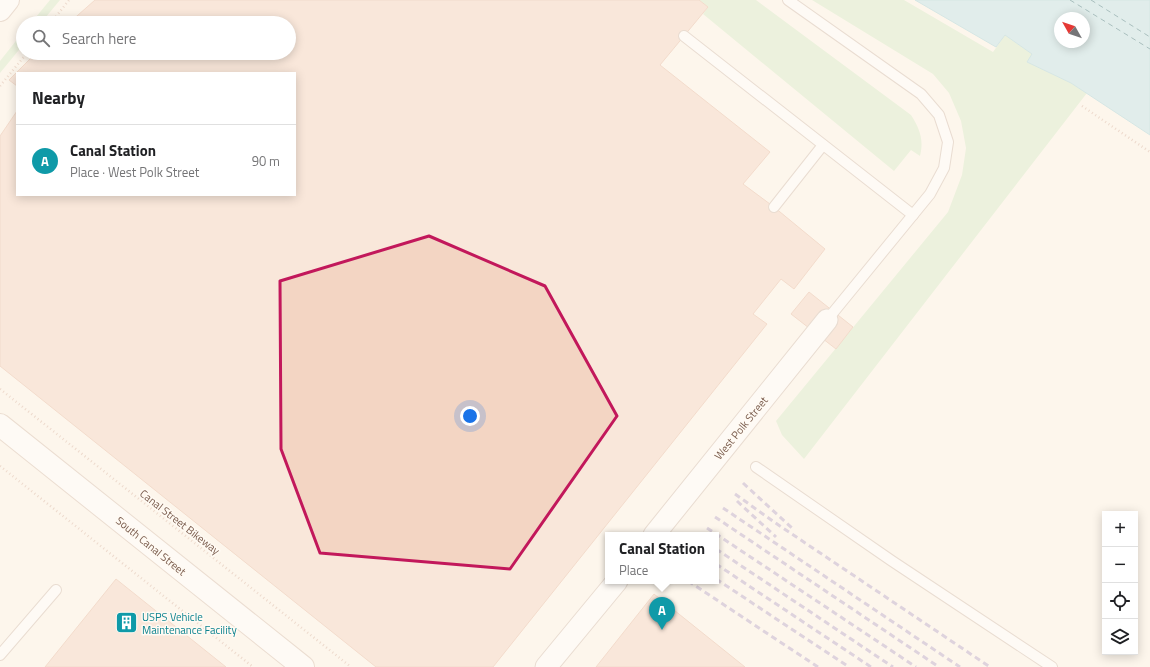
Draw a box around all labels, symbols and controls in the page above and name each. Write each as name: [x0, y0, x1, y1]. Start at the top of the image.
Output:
north arrow: [1054, 12, 1090, 48]
search box: [16, 16, 296, 60]
icon: search: [30, 27, 52, 49]
text: Search here: [62, 27, 136, 50]
text: Nearby: [32, 85, 85, 111]
text: Canal Station: [70, 139, 156, 162]
text: A: [41, 151, 49, 171]
text: 90 m: [252, 151, 280, 171]
text: Place · West Polk Street: [70, 162, 199, 182]
street label: West Polk Street: [710, 393, 772, 463]
your location: [460, 406, 480, 426]
street label: Canal Street Bikeway: [137, 486, 224, 559]
map controls: [1102, 511, 1138, 655]
button: +: [1102, 511, 1138, 547]
street label: South Canal Street: [113, 513, 190, 579]
popup: [605, 532, 719, 584]
text: Canal Station: [619, 537, 705, 560]
button: −: [1102, 547, 1138, 583]
text: Place: [619, 560, 648, 580]
button: locate: [1102, 583, 1138, 619]
pin: A: [649, 597, 675, 630]
place label: USPS Vehicle Maintenance Facility: [142, 609, 237, 638]
building icon: USPS Vehicle Maintenance Facility: [113, 610, 139, 636]
button: layers: [1102, 619, 1138, 655]

